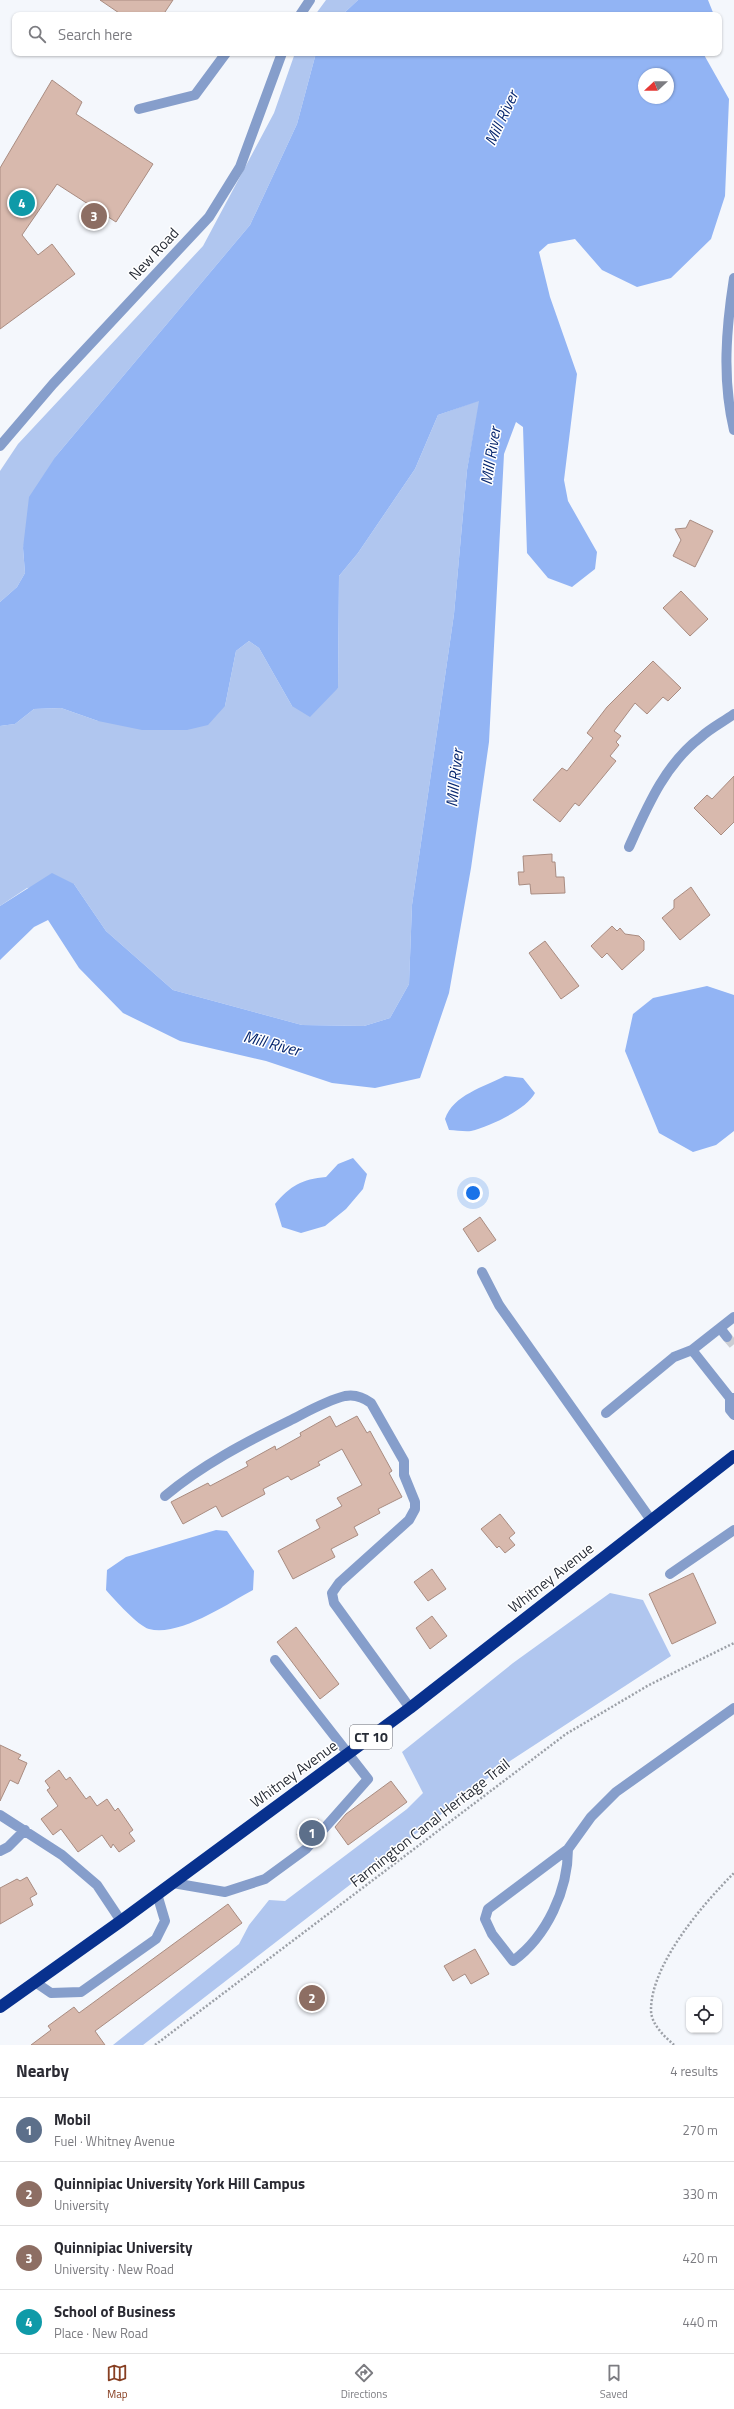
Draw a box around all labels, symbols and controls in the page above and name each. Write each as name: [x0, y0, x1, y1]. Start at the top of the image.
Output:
search box: [12, 12, 722, 56]
icon: search: [26, 23, 48, 45]
text: Search here: [58, 23, 132, 46]
north arrow: [638, 68, 674, 104]
water label: Mill River: [478, 85, 525, 149]
pin: 4: [9, 188, 35, 218]
pin: 3: [81, 201, 107, 231]
street label: New Road: [123, 222, 184, 285]
water label: Mill River: [474, 424, 507, 487]
water label: Mill River: [439, 746, 469, 808]
water label: Mill River: [241, 1024, 305, 1063]
your location: [463, 1183, 483, 1203]
street label: Whitney Avenue: [503, 1537, 598, 1618]
road number: CT 10: [350, 1725, 392, 1749]
street label: Whitney Avenue: [245, 1734, 342, 1813]
street label: Farmington Canal Heritage Trail: [345, 1753, 515, 1893]
pin: 1: [299, 1818, 325, 1848]
pin: 2: [299, 1983, 325, 2013]
map controls: [686, 1997, 722, 2033]
button: locate: [686, 1997, 722, 2033]
text: Nearby: [16, 2058, 69, 2084]
text: 4 results: [670, 2061, 718, 2081]
text: Mobil: [54, 2108, 91, 2131]
text: 1: [25, 2120, 33, 2140]
text: 270 m: [682, 2120, 718, 2140]
text: Fuel · Whitney Avenue: [54, 2131, 175, 2151]
text: Quinnipiac University York Hill Campus: [54, 2172, 305, 2195]
text: 2: [25, 2184, 33, 2204]
text: 330 m: [682, 2184, 718, 2204]
text: University: [54, 2195, 109, 2215]
text: Quinnipiac University: [54, 2236, 193, 2259]
text: 3: [25, 2248, 33, 2268]
text: 420 m: [682, 2248, 718, 2268]
text: University · New Road: [54, 2259, 174, 2279]
text: School of Business: [54, 2300, 176, 2323]
text: 4: [25, 2312, 33, 2332]
text: 440 m: [682, 2312, 718, 2332]
text: Place · New Road: [54, 2323, 148, 2343]
tab: Map: [106, 2362, 128, 2402]
tab: Directions: [341, 2362, 387, 2402]
tab: Saved: [600, 2362, 628, 2402]

